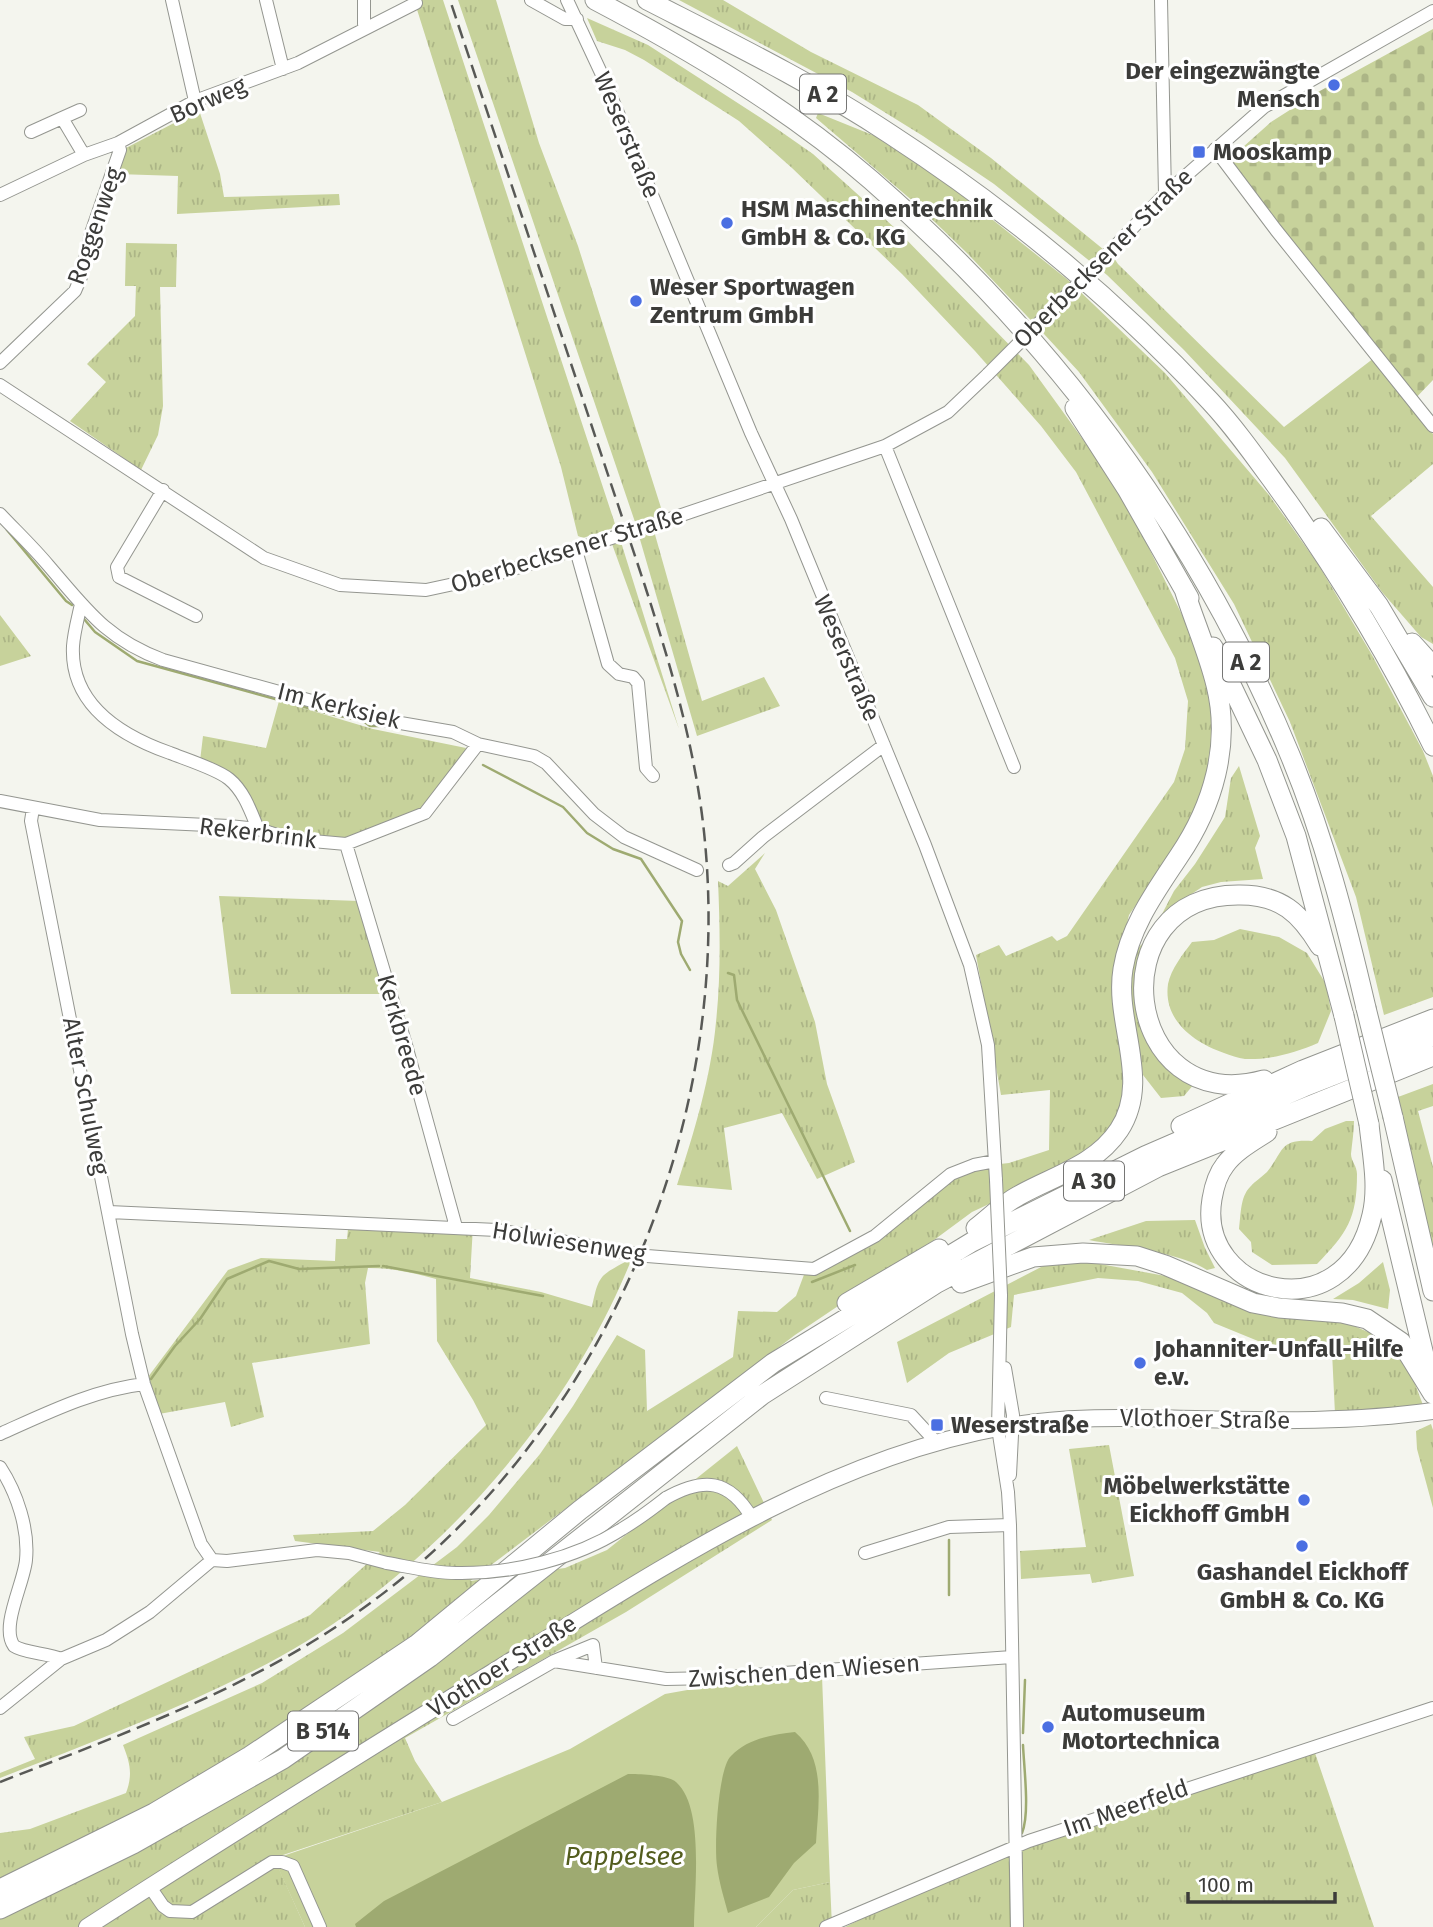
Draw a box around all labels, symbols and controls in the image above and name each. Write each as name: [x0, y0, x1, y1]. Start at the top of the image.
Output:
place label: Der eingezwängte Mensch: [1125, 57, 1320, 113]
street label: Weserstraße: [588, 68, 666, 202]
street label: Borweg: [165, 71, 251, 129]
road number: A 2: [800, 74, 846, 114]
marker: Der eingezwängte Mensch: [1326, 77, 1342, 93]
place label: Mooskamp: [1213, 138, 1332, 166]
marker: Mooskamp: [1191, 144, 1207, 160]
street label: Roggenweg: [62, 163, 128, 289]
street label: Oberbecksener Straße: [1008, 163, 1198, 353]
place label: HSM Maschinentechnik GmbH & Co. KG: [741, 195, 993, 251]
marker: HSM Maschinentechnik GmbH & Co. KG: [719, 215, 735, 231]
place label: Weser Sportwagen Zentrum GmbH: [650, 273, 855, 329]
marker: Weser Sportwagen Zentrum GmbH: [628, 293, 644, 309]
street label: Oberbecksener Straße: [447, 501, 687, 599]
street label: Weserstraße: [808, 591, 886, 725]
road number: A 2: [1223, 642, 1269, 682]
street label: Im Kerksiek: [275, 677, 404, 735]
street label: Rekerbrink: [198, 812, 319, 854]
street label: Kerkbreede: [371, 971, 433, 1099]
street label: Alter Schulweg: [57, 1015, 115, 1178]
road number: A 30: [1064, 1162, 1124, 1200]
street label: Holwiesenweg: [490, 1216, 649, 1268]
place label: Johanniter-Unfall-Hilfe e.v.: [1153, 1335, 1403, 1391]
marker: Johanniter-Unfall-Hilfe e.v.: [1132, 1355, 1148, 1371]
street label: Vlothoer Straße: [1120, 1404, 1290, 1434]
place label: Weserstraße: [951, 1411, 1089, 1439]
marker: Weserstraße: [929, 1417, 945, 1433]
place label: Möbelwerkstätte Eickhoff GmbH: [1103, 1472, 1290, 1528]
marker: Möbelwerkstätte Eickhoff GmbH: [1296, 1492, 1312, 1508]
marker: Gashandel Eickhoff GmbH & Co. KG: [1294, 1538, 1310, 1554]
place label: Gashandel Eickhoff GmbH & Co. KG: [1197, 1558, 1410, 1614]
street label: Vlothoer Straße: [422, 1609, 582, 1723]
street label: Zwischen den Wiesen: [687, 1649, 921, 1693]
place label: Automuseum Motortechnica: [1061, 1699, 1220, 1755]
road number: B 514: [288, 1712, 358, 1750]
marker: Automuseum Motortechnica: [1040, 1719, 1056, 1735]
street label: Im Meerfeld: [1060, 1774, 1192, 1842]
water label: Pappelsee: [565, 1841, 683, 1872]
scale bar: [1188, 1860, 1335, 1904]
text: 100 m: [1198, 1872, 1254, 1898]

